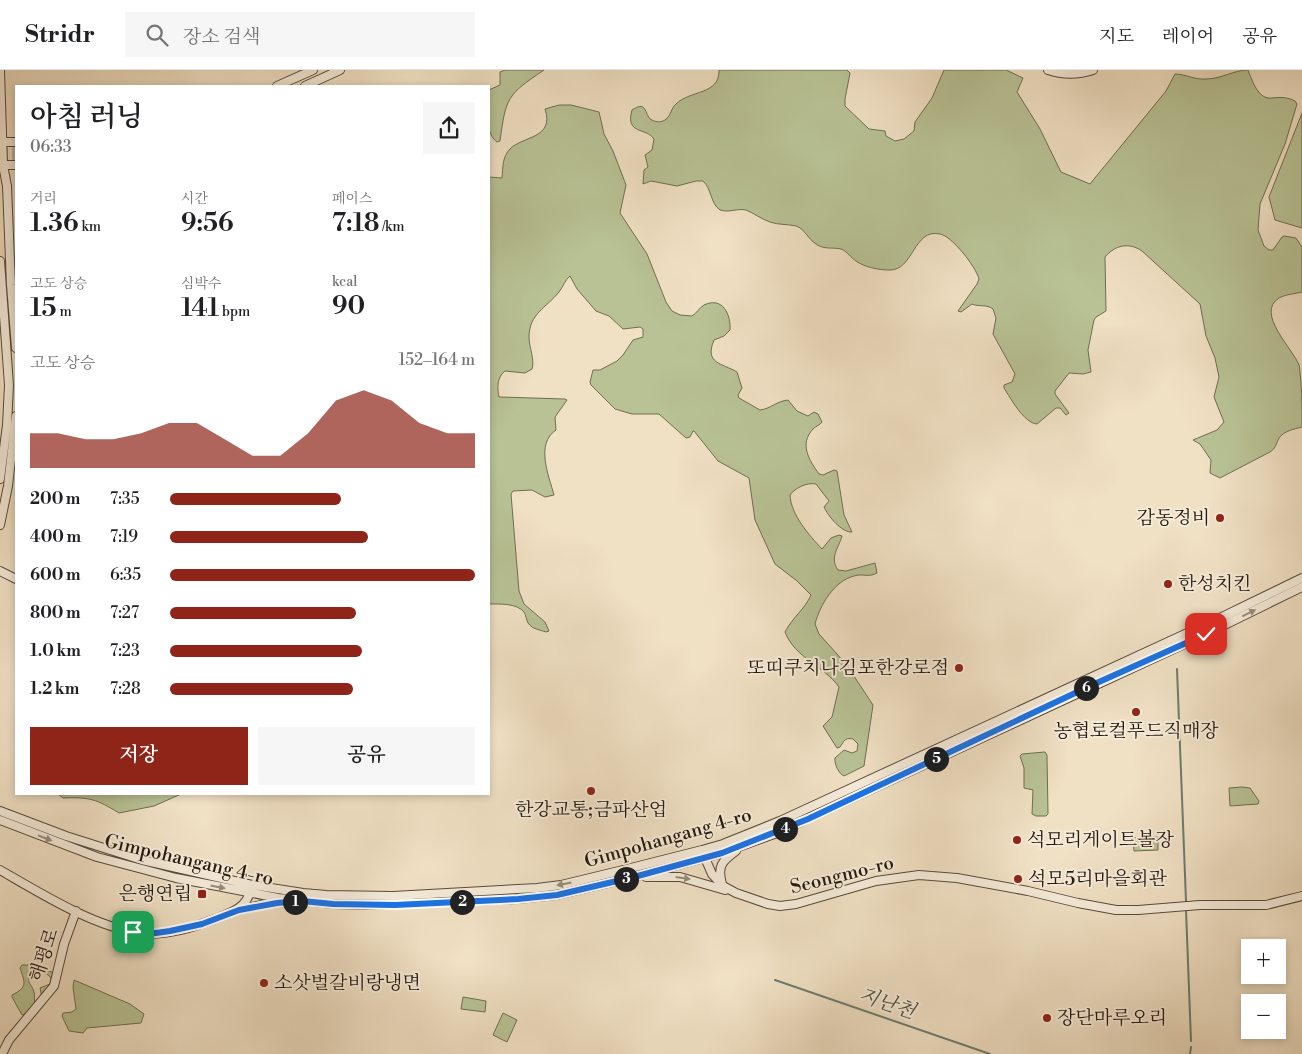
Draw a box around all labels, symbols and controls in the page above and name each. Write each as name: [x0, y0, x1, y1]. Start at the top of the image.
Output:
search box: [125, 12, 475, 57]
text: Stridr: [25, 20, 95, 50]
icon: search: [143, 21, 171, 49]
text: 장소 검색: [183, 25, 260, 49]
text: 지도: [1099, 25, 1134, 48]
text: 레이어: [1162, 25, 1214, 48]
text: 공유: [1242, 25, 1277, 48]
text: 아침 러닝: [30, 100, 143, 135]
button: share: [423, 102, 475, 154]
text: 06:33: [30, 137, 72, 157]
text: 거리: [30, 190, 57, 208]
text: 시간: [181, 190, 208, 208]
text: 페이스: [332, 190, 373, 208]
text: 1.36: [30, 208, 79, 239]
text: 9:56: [181, 208, 233, 239]
text: 7:18: [332, 208, 379, 239]
text: km: [79, 218, 101, 236]
text: /km: [379, 218, 405, 236]
text: kcal: [332, 273, 357, 291]
text: 고도 상승: [30, 275, 87, 293]
text: 심박수: [181, 275, 222, 293]
text: 90: [332, 291, 365, 322]
text: 15: [30, 293, 57, 324]
text: 141: [181, 293, 219, 324]
text: m: [57, 303, 72, 321]
text: bpm: [219, 303, 250, 321]
text: 152–164 m: [398, 350, 475, 370]
text: 고도 상승: [30, 353, 95, 373]
text: 200 m: [30, 489, 80, 509]
text: 7:35: [110, 489, 140, 509]
place label: 감동정비: [1137, 506, 1210, 530]
marker: 감동정비: [1214, 512, 1226, 524]
text: 400 m: [30, 527, 81, 547]
text: 7:19: [110, 527, 138, 547]
text: 600 m: [30, 565, 80, 585]
text: 6:35: [110, 565, 141, 585]
place label: 한성치킨: [1178, 572, 1251, 596]
marker: 한성치킨: [1162, 578, 1174, 590]
text: 800 m: [30, 603, 81, 623]
text: 7:27: [110, 603, 139, 623]
one-way arrow: [1242, 609, 1256, 617]
pin: [1185, 613, 1227, 655]
icon: check: [1192, 620, 1220, 648]
text: 1.0 km: [30, 641, 81, 661]
text: 7:23: [110, 641, 140, 661]
place label: 또띠쿠치나김포한강로점: [747, 656, 949, 680]
marker: 또띠쿠치나김포한강로점: [953, 662, 965, 674]
pin: 6: [1074, 676, 1098, 700]
text: 1.2 km: [30, 679, 79, 699]
text: 7:28: [110, 679, 141, 699]
text: 6: [1082, 679, 1091, 697]
marker: 농협로컬푸드직매장: [1130, 706, 1142, 718]
place label: 농협로컬푸드직매장: [1053, 719, 1219, 743]
button: 저장: [30, 727, 248, 785]
button: 공유: [258, 727, 475, 785]
pin: 5: [924, 746, 948, 772]
text: 5: [932, 750, 941, 768]
marker: 한강교통;금파산업: [585, 785, 597, 797]
place label: 한강교통;금파산업: [515, 798, 667, 822]
street label: Gimpohangang 4-ro: [582, 803, 754, 873]
pin: 4: [772, 816, 798, 842]
text: 4: [781, 820, 790, 838]
place label: 석모리게이트볼장: [1027, 828, 1174, 852]
street label: Gimpohangang 4-ro: [102, 829, 276, 891]
one-way arrow: [38, 834, 53, 842]
marker: 석모리게이트볼장: [1011, 834, 1023, 846]
street label: Seongmo-ro: [788, 851, 896, 899]
pin: 3: [614, 866, 638, 892]
place label: 석모5리마을회관: [1028, 867, 1168, 891]
text: 3: [622, 870, 631, 888]
marker: 석모5리마을회관: [1012, 873, 1024, 885]
one-way arrow: [675, 874, 691, 882]
one-way arrow: [556, 880, 572, 888]
place label: 은행연립: [119, 882, 192, 906]
one-way arrow: [211, 883, 227, 891]
marker: 은행연립: [196, 888, 208, 900]
pin: 1: [282, 890, 308, 914]
pin: 2: [450, 890, 474, 914]
text: 1: [292, 893, 299, 911]
text: 2: [458, 893, 467, 911]
pin: [112, 911, 154, 953]
icon: arrive: [119, 918, 147, 946]
street label: 해평로: [24, 925, 64, 985]
map controls: [1241, 939, 1286, 1039]
button: +: [1241, 939, 1286, 984]
place label: 소삿벌갈비랑냉면: [274, 971, 421, 995]
marker: 소삿벌갈비랑냉면: [258, 977, 270, 989]
water label: 지난천: [856, 983, 920, 1026]
button: −: [1241, 994, 1286, 1039]
place label: 장단마루오리: [1057, 1006, 1167, 1030]
marker: 장단마루오리: [1041, 1012, 1053, 1024]

